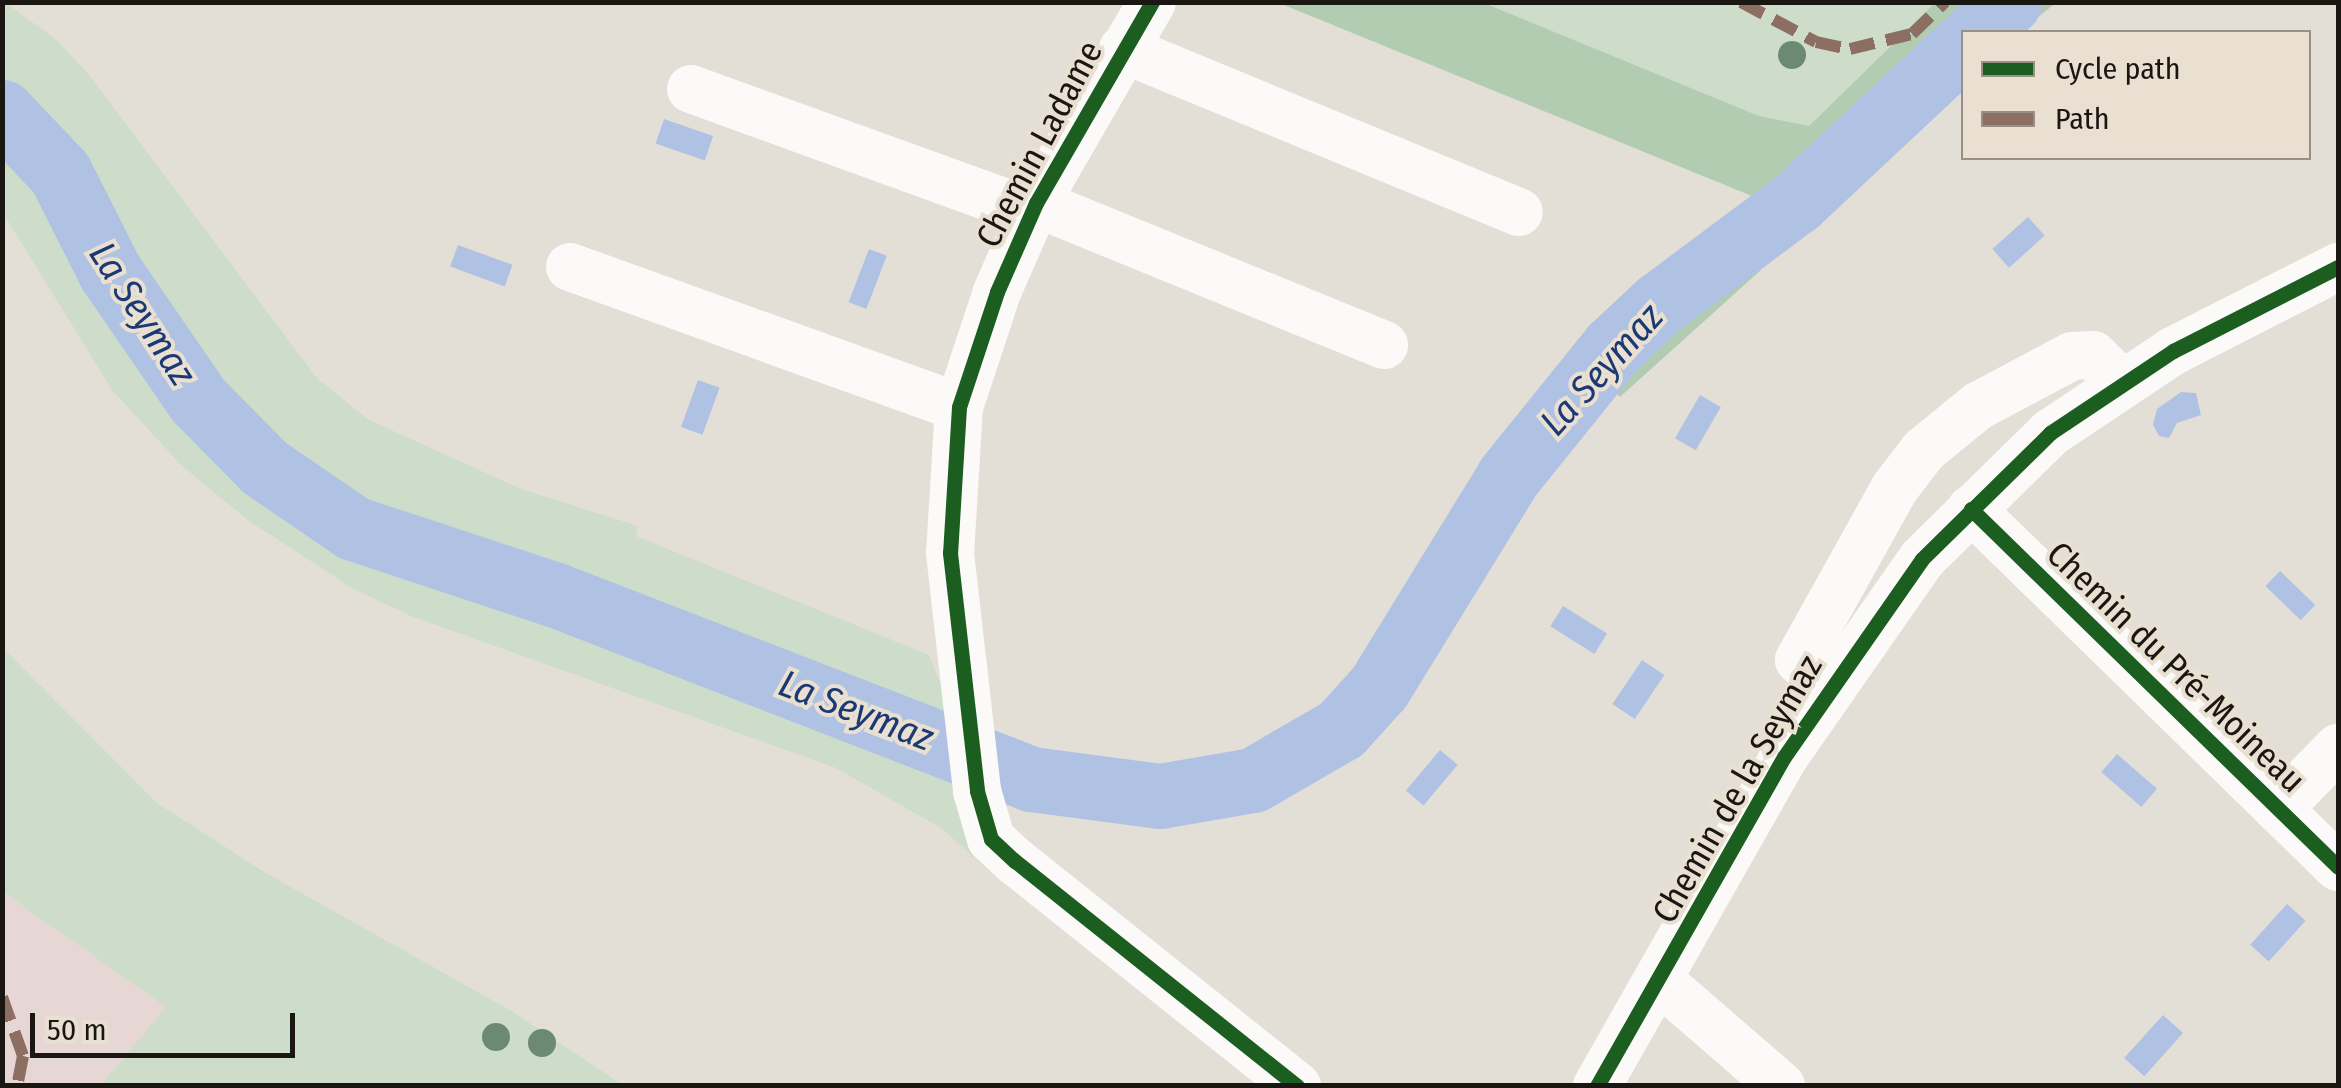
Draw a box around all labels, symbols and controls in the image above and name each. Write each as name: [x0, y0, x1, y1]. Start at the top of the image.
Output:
legend: [1961, 30, 2311, 160]
street label: Chemin Ladame: [967, 33, 1111, 255]
text: Cycle path: [2055, 51, 2181, 87]
text: Path: [2055, 101, 2109, 137]
water label: La Seymaz: [79, 234, 205, 394]
water label: La Seymaz: [1531, 295, 1673, 445]
street label: Chemin du Pré-Moineau: [2038, 533, 2314, 801]
street label: Chemin de la Seymaz: [1643, 648, 1831, 930]
water label: La Seymaz: [773, 661, 939, 761]
scale bar: [35, 993, 300, 1055]
text: 50 m: [47, 1012, 107, 1048]

